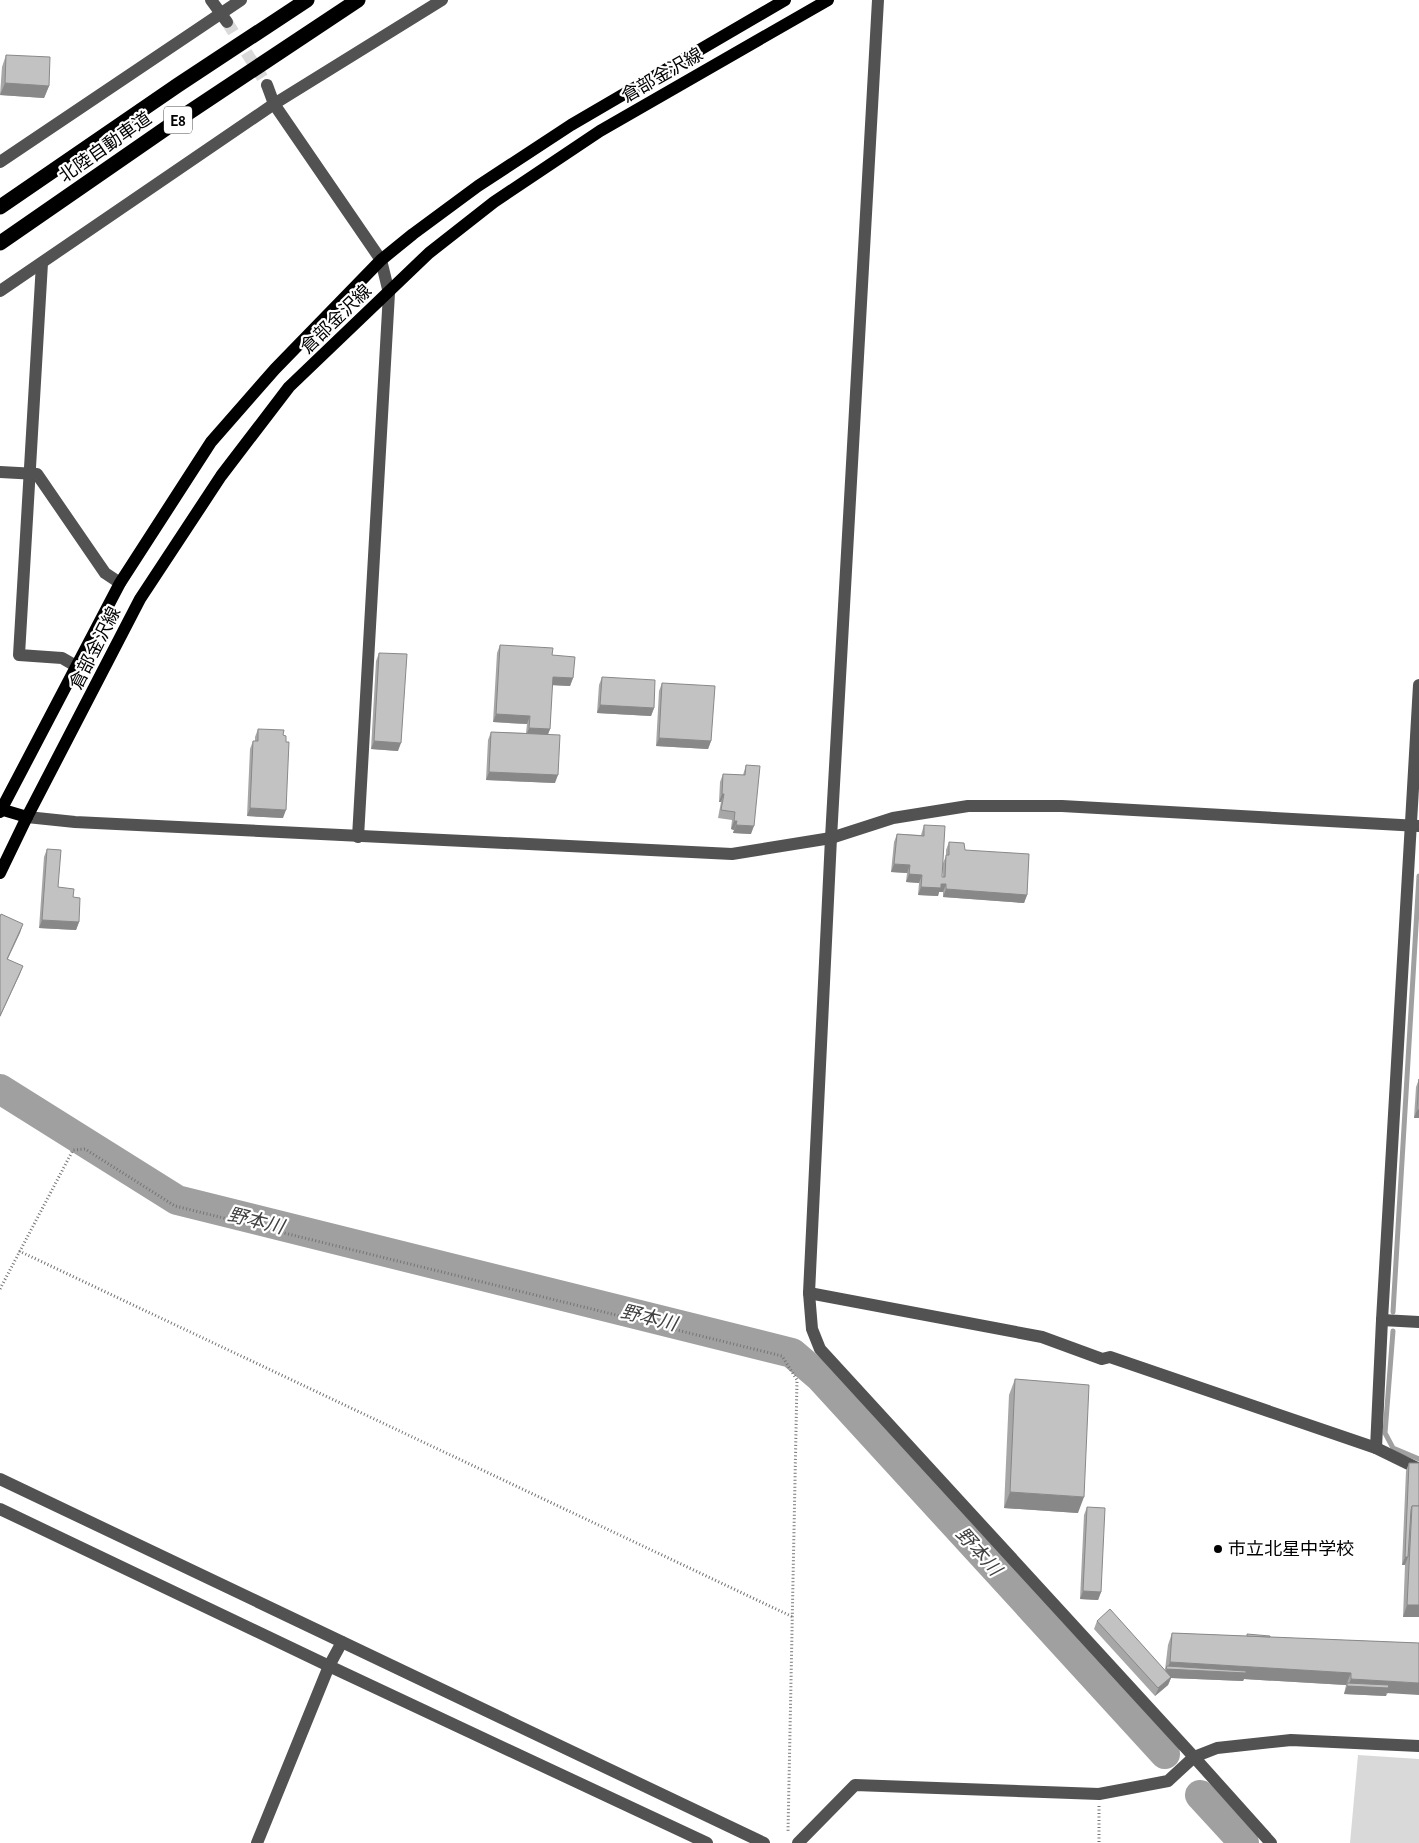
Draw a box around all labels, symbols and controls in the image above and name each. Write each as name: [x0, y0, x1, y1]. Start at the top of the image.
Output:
street label: 倉部金沢線: [618, 44, 706, 106]
road number: E8: [164, 106, 192, 134]
street label: 北陸自動車道: [55, 108, 155, 186]
street label: 倉部金沢線: [297, 281, 375, 357]
street label: 倉部金沢線: [66, 603, 124, 693]
water label: 野本川: [226, 1204, 288, 1238]
water label: 野本川: [619, 1301, 681, 1335]
water label: 野本川: [952, 1524, 1006, 1581]
place label: 市立北星中学校: [1228, 1539, 1354, 1559]
marker: 市立北星中学校: [1212, 1543, 1224, 1555]

